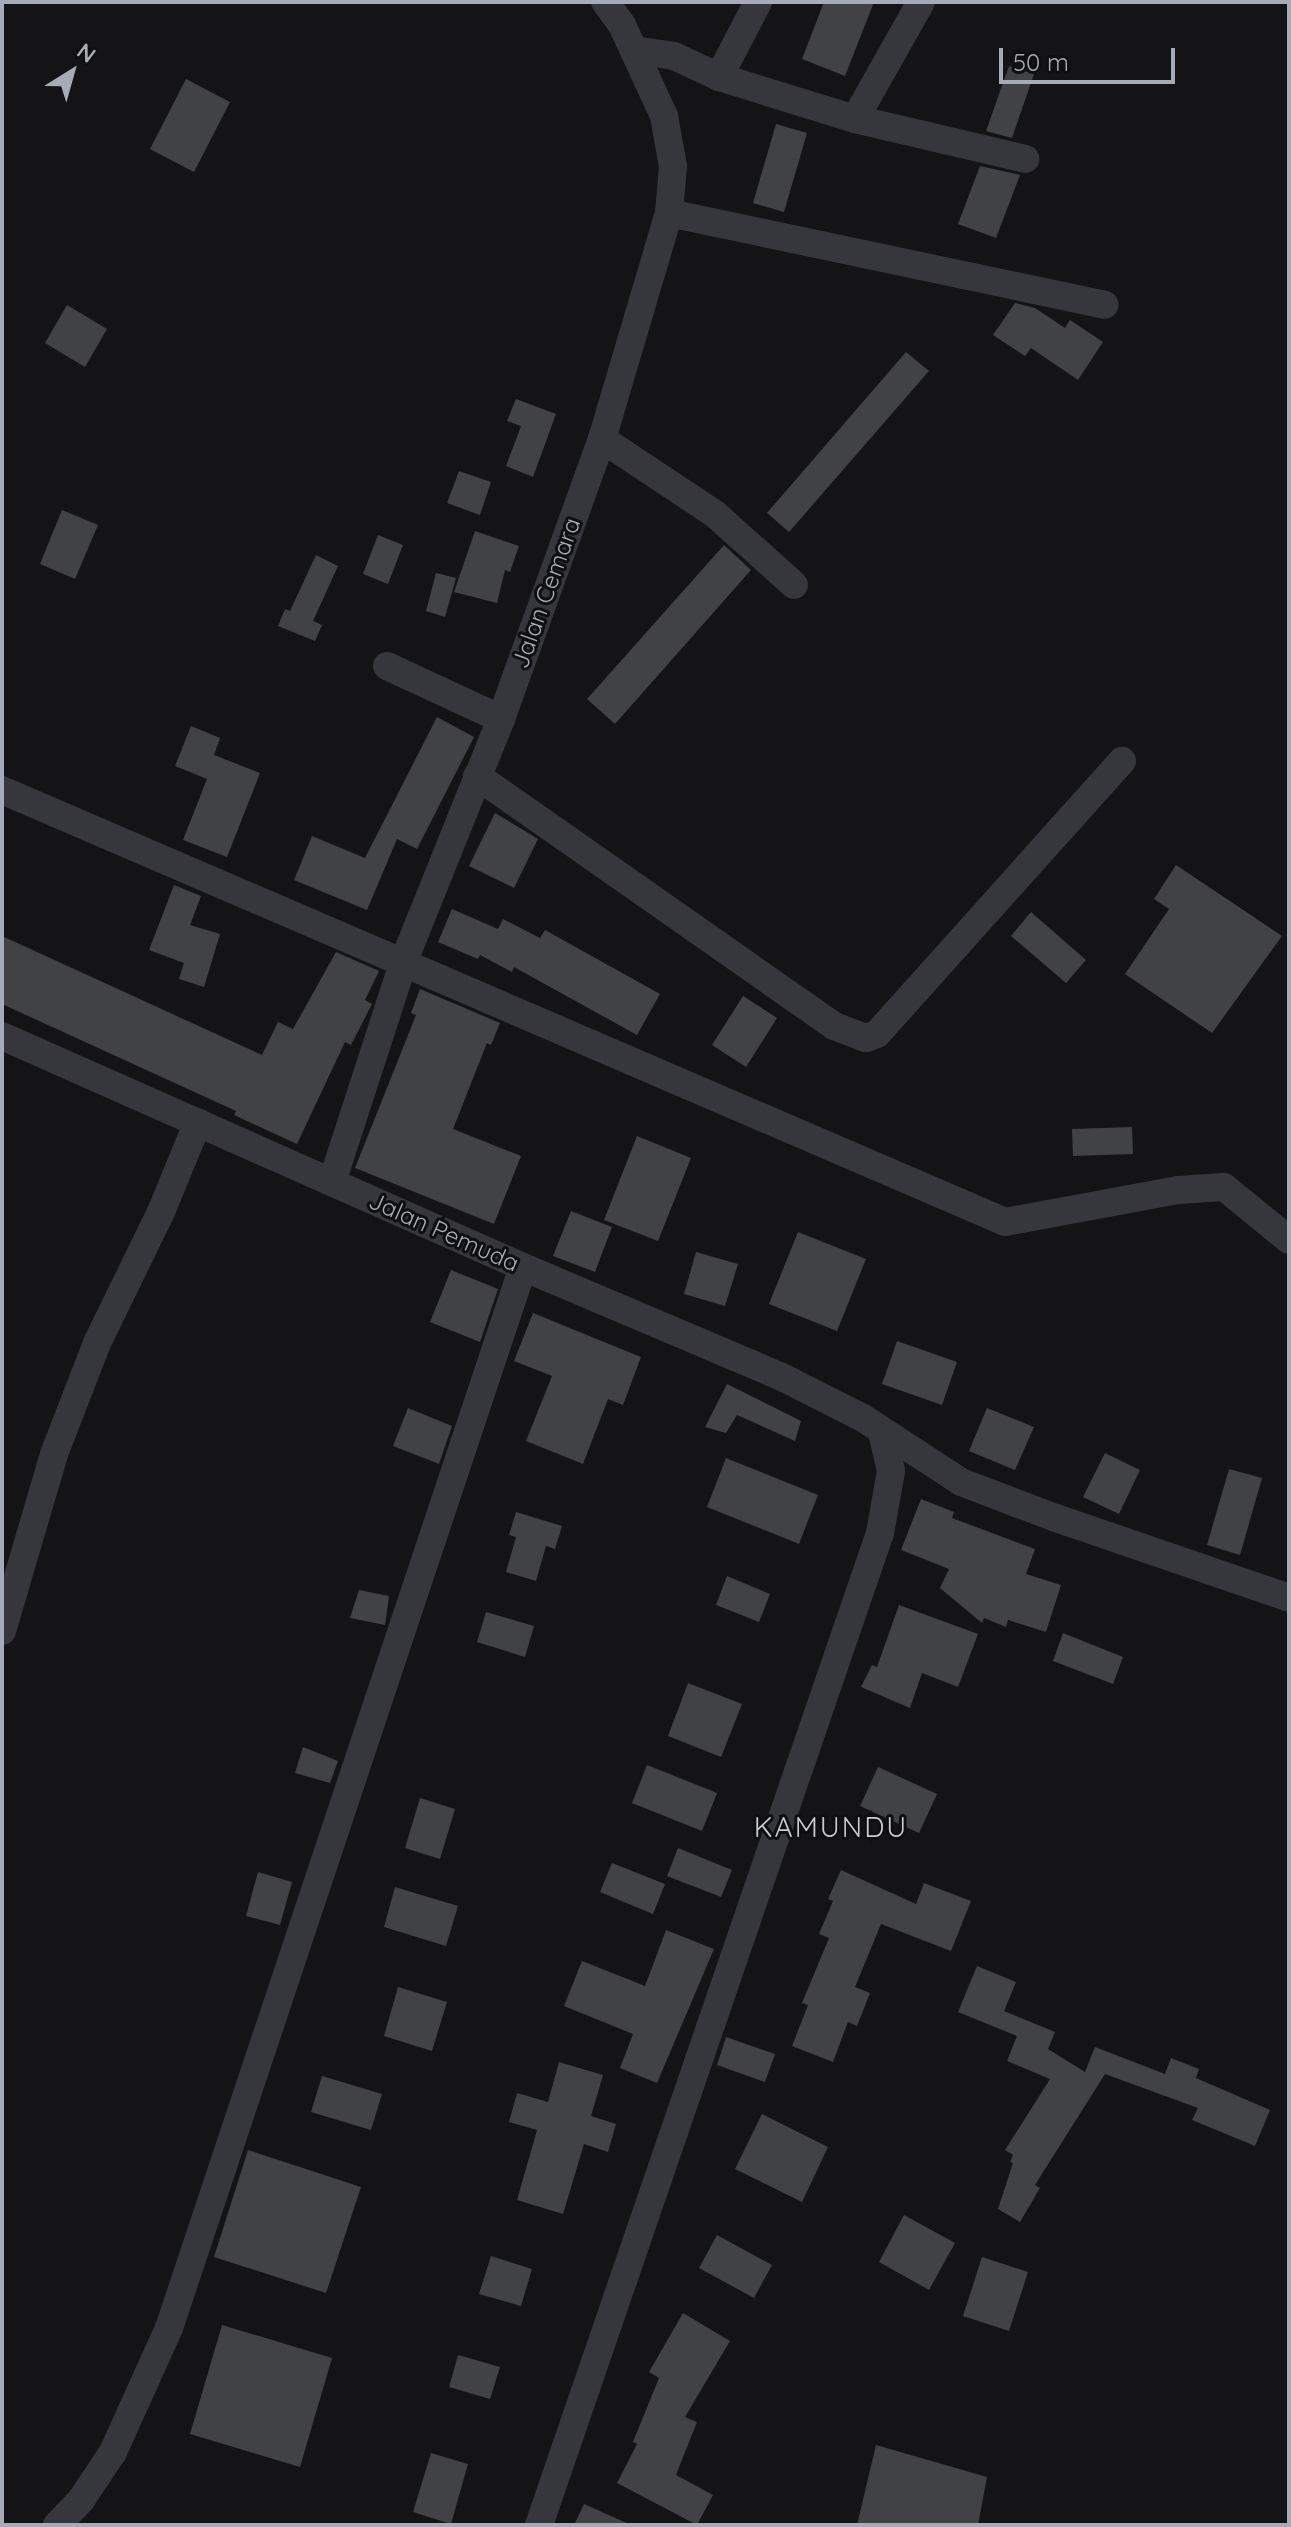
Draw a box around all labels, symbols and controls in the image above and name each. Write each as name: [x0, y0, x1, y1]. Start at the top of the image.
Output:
north arrow: [32, 32, 112, 112]
scale bar: [1003, 32, 1179, 82]
text: N: [72, 37, 101, 69]
text: 50 m: [1013, 47, 1069, 77]
street label: Jalan Cemara: [505, 514, 587, 672]
street label: Jalan Pemuda: [365, 1186, 523, 1278]
district label: KAMUNDU: [754, 1810, 908, 1844]

